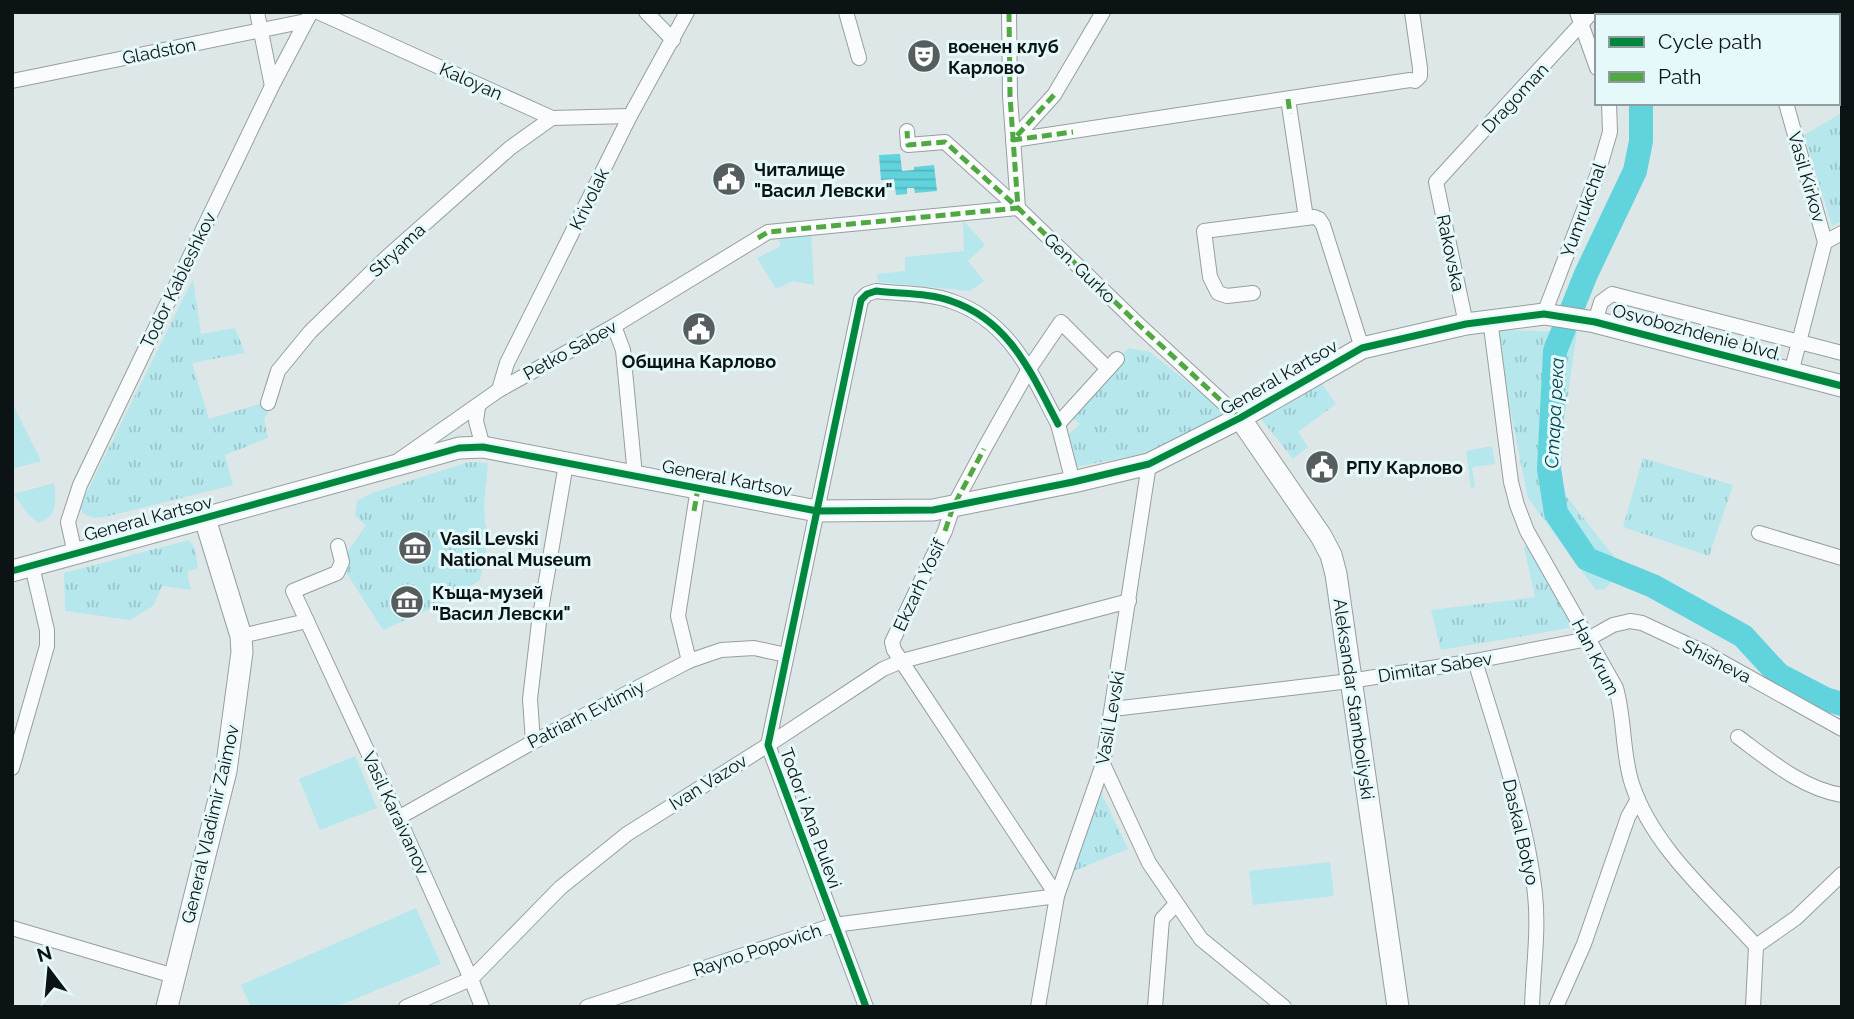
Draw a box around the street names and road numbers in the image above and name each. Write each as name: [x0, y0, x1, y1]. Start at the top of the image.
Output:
street label: Gladston: [120, 34, 198, 68]
street label: Kaloyan: [436, 58, 506, 104]
street label: Dragoman: [1477, 59, 1553, 137]
street label: Vasil Kirkov: [1784, 129, 1830, 225]
street label: Yumrukchal: [1556, 160, 1610, 260]
street label: Krivolak: [565, 164, 613, 233]
street label: Todor Kableshkov: [136, 208, 220, 351]
street label: Rakovska: [1433, 213, 1469, 293]
street label: Stryama: [365, 219, 429, 281]
street label: Gen. Gurko: [1040, 229, 1120, 308]
street label: Osvobozhdenie blvd.: [1610, 299, 1784, 365]
street label: Petko Sabev: [520, 315, 621, 384]
street label: General Kartsov: [1217, 335, 1342, 419]
street label: General Kartsov: [660, 455, 794, 501]
street label: General Kartsov: [82, 491, 215, 545]
street label: Ekzarh Yosif: [889, 535, 950, 634]
street label: Aleksandar Stamboliyski: [1329, 597, 1379, 801]
street label: Han Krum: [1568, 615, 1624, 699]
street label: Shisheva: [1679, 635, 1755, 687]
street label: Dimitar Sabev: [1376, 648, 1494, 686]
street label: Vasil Levski: [1091, 670, 1129, 766]
street label: Patriarh Evtimiy: [524, 675, 648, 753]
street label: General Vladimir Zaimov: [177, 722, 243, 926]
street label: Todor i Ana Pulevi: [776, 745, 846, 891]
street label: Vasil Karaivanov: [358, 748, 434, 878]
street label: Ivan Vazov: [665, 750, 751, 814]
street label: Daskal Botyo: [1499, 777, 1543, 887]
street label: Rayno Popovich: [690, 919, 824, 981]

